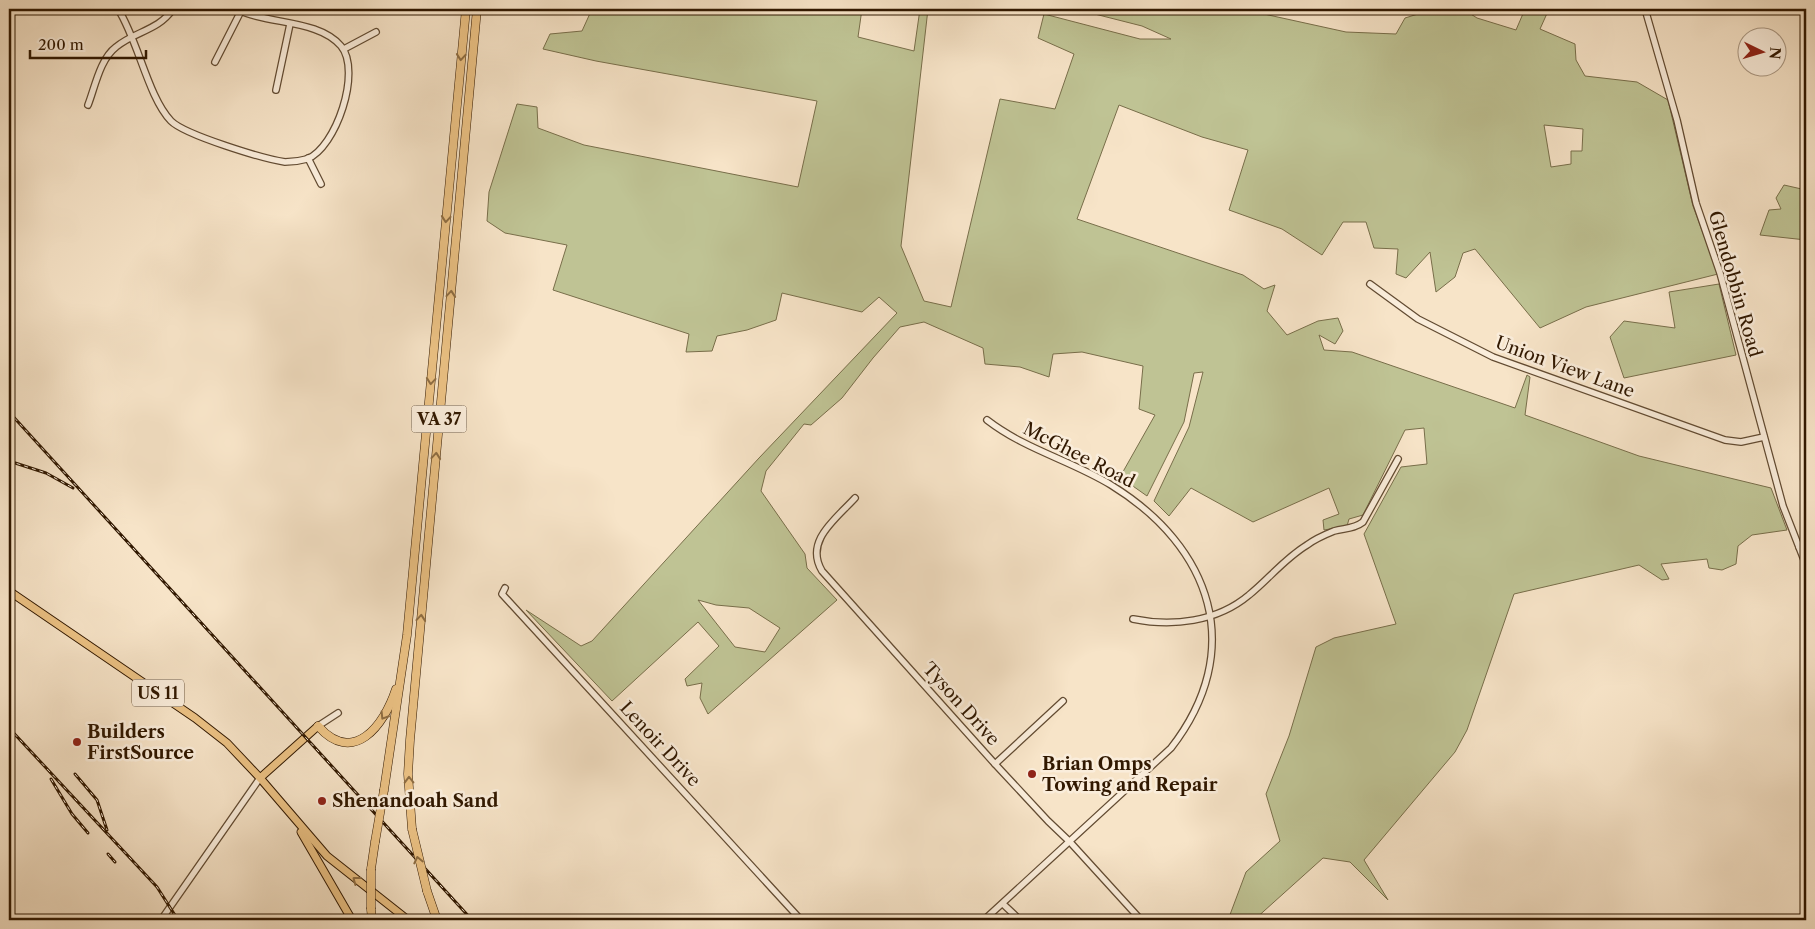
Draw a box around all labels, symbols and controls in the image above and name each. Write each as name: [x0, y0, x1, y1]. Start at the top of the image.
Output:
scale bar: [30, 28, 146, 60]
north arrow: [1738, 28, 1788, 78]
text: 200 m: [38, 35, 84, 54]
text: N: [1765, 46, 1784, 60]
one-way arrow: [456, 54, 467, 62]
street label: Glendobbin Road: [1704, 208, 1766, 360]
one-way arrow: [441, 215, 452, 223]
one-way arrow: [445, 290, 456, 298]
street label: Union View Lane: [1492, 332, 1638, 402]
one-way arrow: [426, 377, 437, 385]
road number: VA 37: [412, 406, 466, 432]
street label: McGhee Road: [1019, 417, 1139, 493]
one-way arrow: [430, 452, 441, 460]
one-way arrow: [415, 614, 426, 622]
street label: Tyson Drive: [918, 658, 1004, 750]
road number: US 11: [132, 680, 184, 706]
street label: Lenoir Drive: [615, 697, 705, 791]
one-way arrow: [380, 710, 390, 719]
place label: Builders FirstSource: [87, 721, 194, 764]
marker: Builders FirstSource: [71, 736, 83, 748]
place label: Brian Omps Towing and Repair: [1042, 753, 1218, 796]
marker: Brian Omps Towing and Repair: [1026, 768, 1038, 780]
one-way arrow: [403, 776, 414, 784]
place label: Shenandoah Sand: [332, 790, 499, 812]
marker: Shenandoah Sand: [316, 795, 328, 807]
one-way arrow: [413, 856, 424, 864]
one-way arrow: [352, 877, 362, 886]

